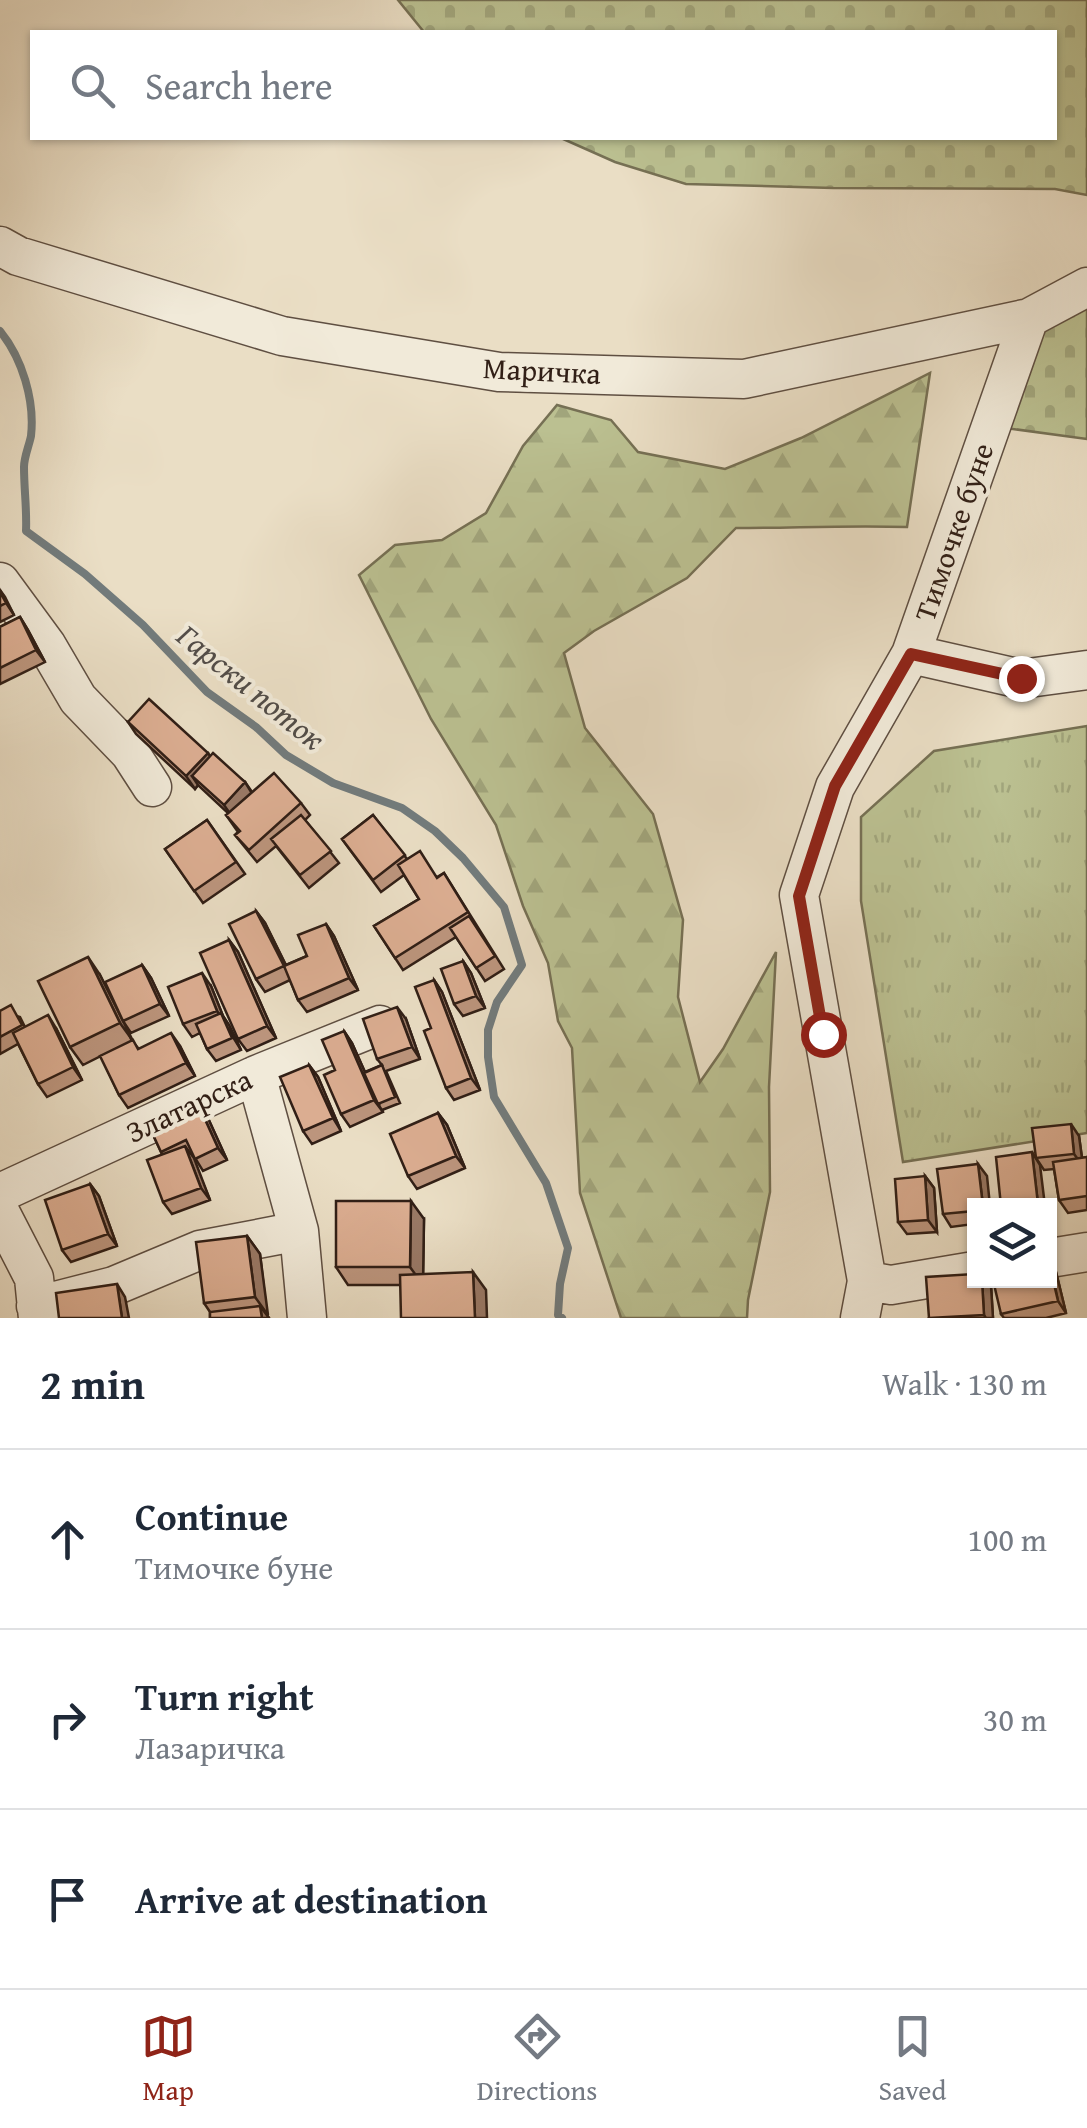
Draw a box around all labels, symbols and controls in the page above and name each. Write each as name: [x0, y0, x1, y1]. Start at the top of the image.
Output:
search box: [30, 30, 1057, 140]
text: Search here: [145, 57, 333, 113]
icon: search: [65, 58, 120, 113]
street label: Маричка: [482, 345, 603, 395]
street label: Тимочке буне: [902, 437, 1004, 627]
water label: Гарски поток: [166, 611, 336, 761]
route end: [999, 656, 1045, 702]
route start: [801, 1012, 847, 1058]
street label: Златарска: [118, 1056, 259, 1153]
map controls: [967, 1198, 1057, 1288]
button: layers: [967, 1198, 1057, 1288]
text: 2 min: [40, 1353, 145, 1414]
text: Walk · 130 m: [882, 1360, 1047, 1407]
text: Continue: [135, 1488, 288, 1544]
icon: ahead: [40, 1512, 95, 1567]
text: 100 m: [968, 1516, 1047, 1563]
text: Тимочке буне: [135, 1544, 333, 1591]
text: Turn right: [135, 1668, 314, 1724]
icon: right: [40, 1692, 95, 1747]
text: 30 m: [983, 1696, 1047, 1743]
text: Лазаричка: [135, 1724, 285, 1771]
text: Arrive at destination: [135, 1871, 488, 1927]
icon: arrive: [40, 1872, 95, 1927]
tab: Map: [141, 2009, 196, 2110]
tab: Directions: [477, 2009, 597, 2110]
tab: Saved: [879, 2009, 946, 2110]

